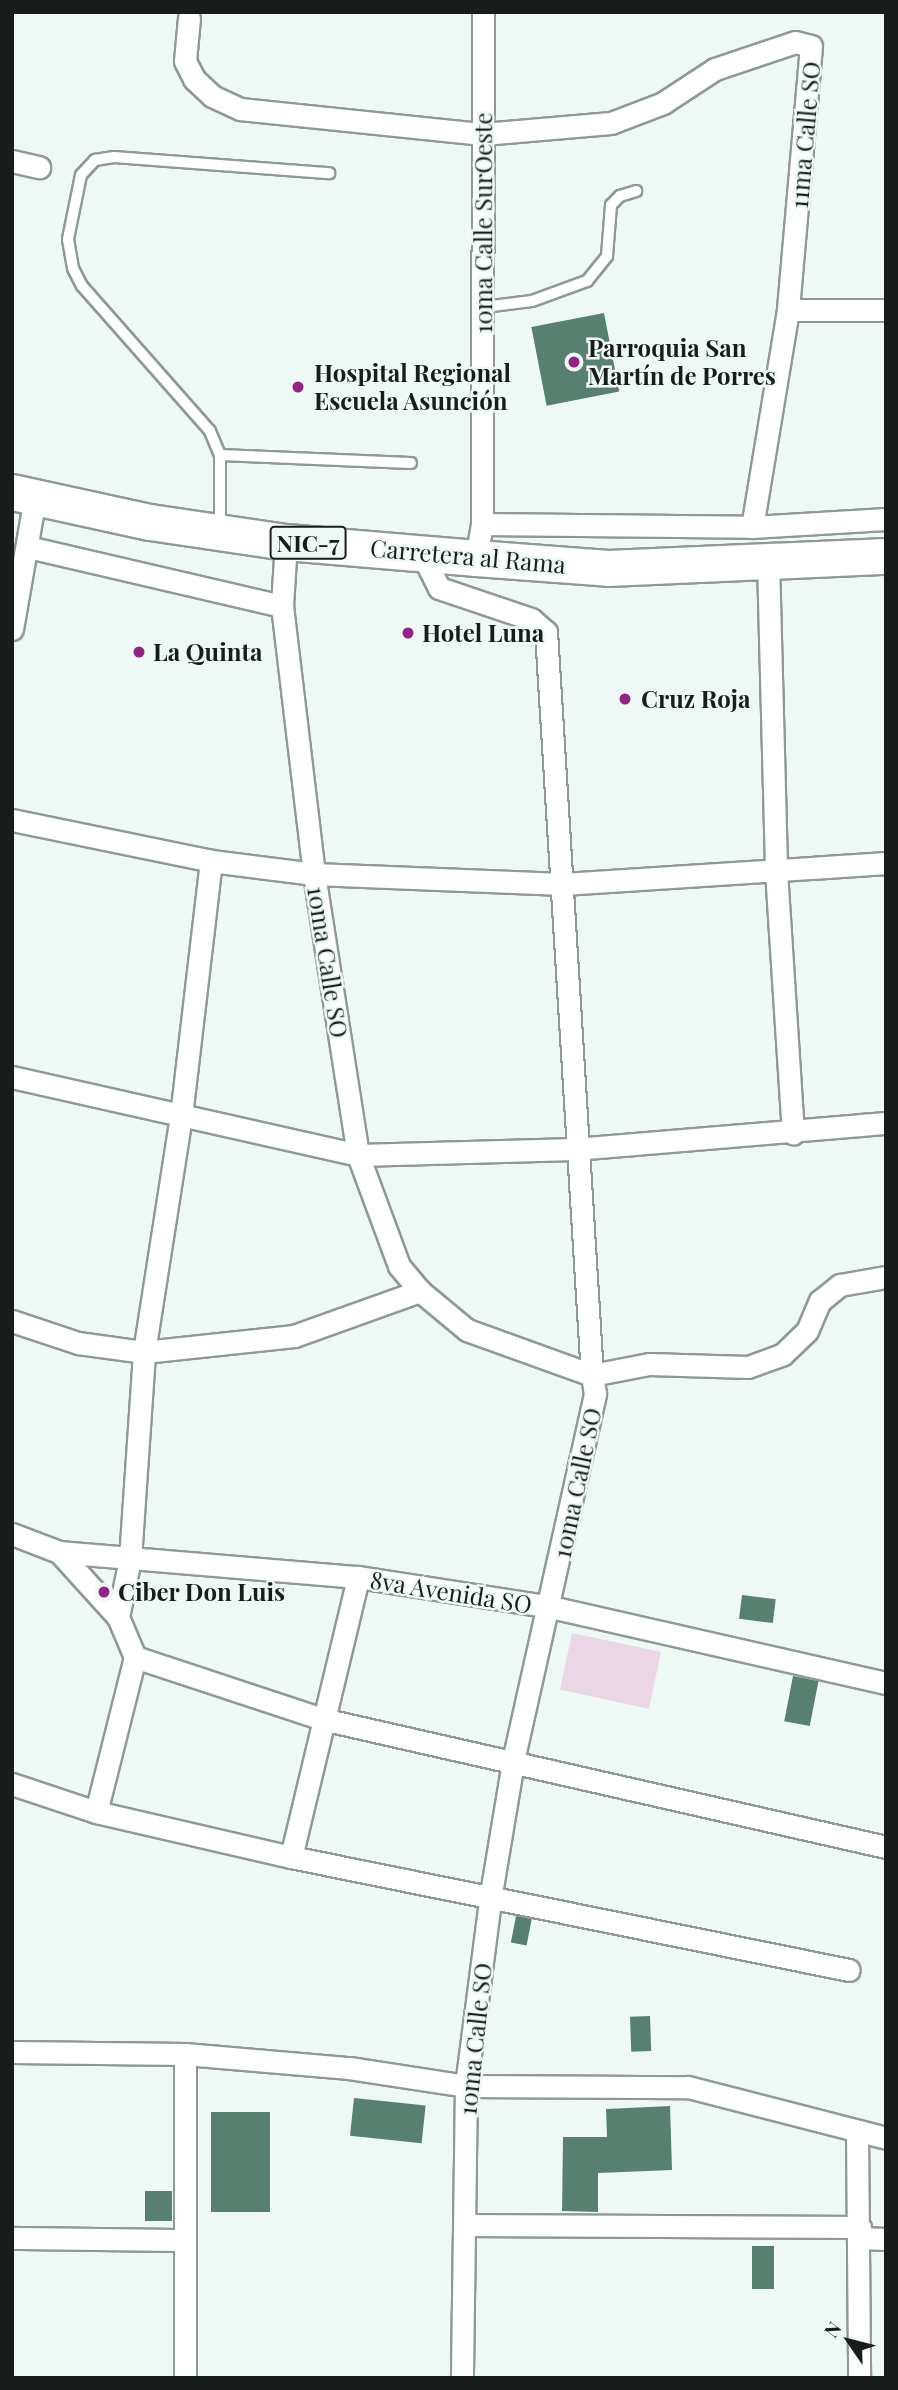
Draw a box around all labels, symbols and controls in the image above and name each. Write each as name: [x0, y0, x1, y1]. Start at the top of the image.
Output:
street label: 11ma Calle SO: [784, 60, 826, 210]
street label: 10ma Calle SurOeste: [469, 112, 497, 334]
place label: Parroquia San Martín de Porres: [588, 334, 776, 390]
marker: Parroquia San Martín de Porres: [566, 354, 582, 370]
place label: Hospital Regional Escuela Asunción: [314, 359, 511, 415]
marker: Hospital Regional Escuela Asunción: [288, 377, 308, 397]
road number: NIC-7: [270, 524, 346, 562]
street label: Carretera al Rama: [369, 533, 567, 579]
place label: Hotel Luna: [422, 619, 544, 647]
marker: Hotel Luna: [400, 625, 416, 641]
place label: La Quinta: [153, 638, 262, 666]
marker: La Quinta: [131, 644, 147, 660]
place label: Cruz Roja: [641, 685, 750, 713]
marker: Cruz Roja: [615, 689, 635, 709]
street label: 10ma Calle SO: [302, 884, 354, 1040]
street label: 10ma Calle SO: [547, 1405, 607, 1561]
street label: 8va Avenida SO: [367, 1565, 535, 1619]
place label: Ciber Don Luis: [118, 1578, 286, 1606]
marker: Ciber Don Luis: [96, 1584, 112, 1600]
street label: 10ma Calle SO: [453, 1961, 497, 2117]
north arrow: [814, 2306, 884, 2376]
text: N: [817, 2316, 846, 2342]

